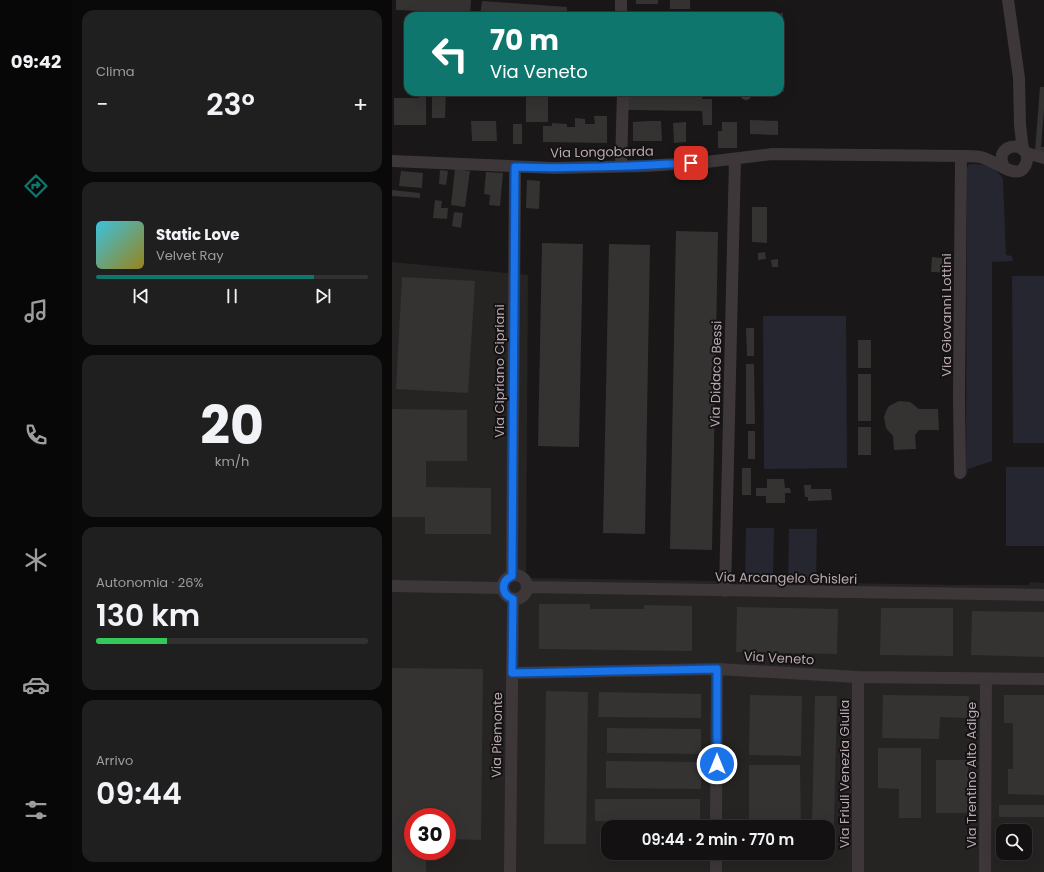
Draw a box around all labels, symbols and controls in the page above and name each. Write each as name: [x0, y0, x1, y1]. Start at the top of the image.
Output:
text: 70 m: [490, 21, 559, 60]
icon: left: [424, 28, 476, 80]
text: 09:42: [11, 49, 61, 74]
text: Via Veneto: [490, 59, 588, 84]
text: Clima: [96, 62, 135, 81]
text: 23°: [206, 83, 255, 126]
text: −: [96, 89, 108, 120]
text: +: [353, 89, 368, 120]
street label: Via Longobarda: [550, 142, 654, 162]
pin: [674, 146, 708, 180]
icon: arrive: [680, 152, 702, 174]
icon: directions: [22, 172, 50, 200]
text: Static Love: [156, 224, 240, 245]
text: Velvet Ray: [156, 246, 224, 265]
street label: Via Giovanni Lottini: [937, 253, 956, 377]
icon: previous: [130, 285, 152, 307]
icon: pause: [221, 285, 243, 307]
icon: next: [312, 285, 334, 307]
icon: music: [22, 297, 50, 325]
street label: Via Cipriano Cipriani: [490, 304, 509, 438]
street label: Via Didaco Bessi: [706, 320, 726, 428]
text: 20: [200, 389, 264, 462]
icon: phone: [22, 421, 50, 449]
text: km/h: [215, 452, 249, 471]
icon: climate: [22, 546, 50, 574]
street label: Via Arcangelo Ghisleri: [715, 567, 857, 589]
text: Autonomia · 26%: [96, 573, 203, 592]
text: 130 km: [96, 594, 200, 637]
street label: Via Veneto: [743, 647, 815, 669]
icon: car: [22, 671, 50, 699]
street label: Via Piemonte: [487, 692, 507, 778]
street label: Via Friuli Venezia Giulia: [835, 700, 854, 848]
street label: Via Trentino Alto Adige: [962, 702, 981, 848]
position arrow: [696, 743, 738, 785]
text: Arrivo: [96, 751, 133, 770]
text: 09:44: [96, 772, 182, 815]
icon: filters: [22, 796, 50, 824]
speed limit sign: 30: [404, 808, 456, 860]
map controls: [996, 824, 1032, 860]
button: search: [996, 824, 1032, 860]
text: 09:44 · 2 min · 770 m: [642, 829, 794, 850]

